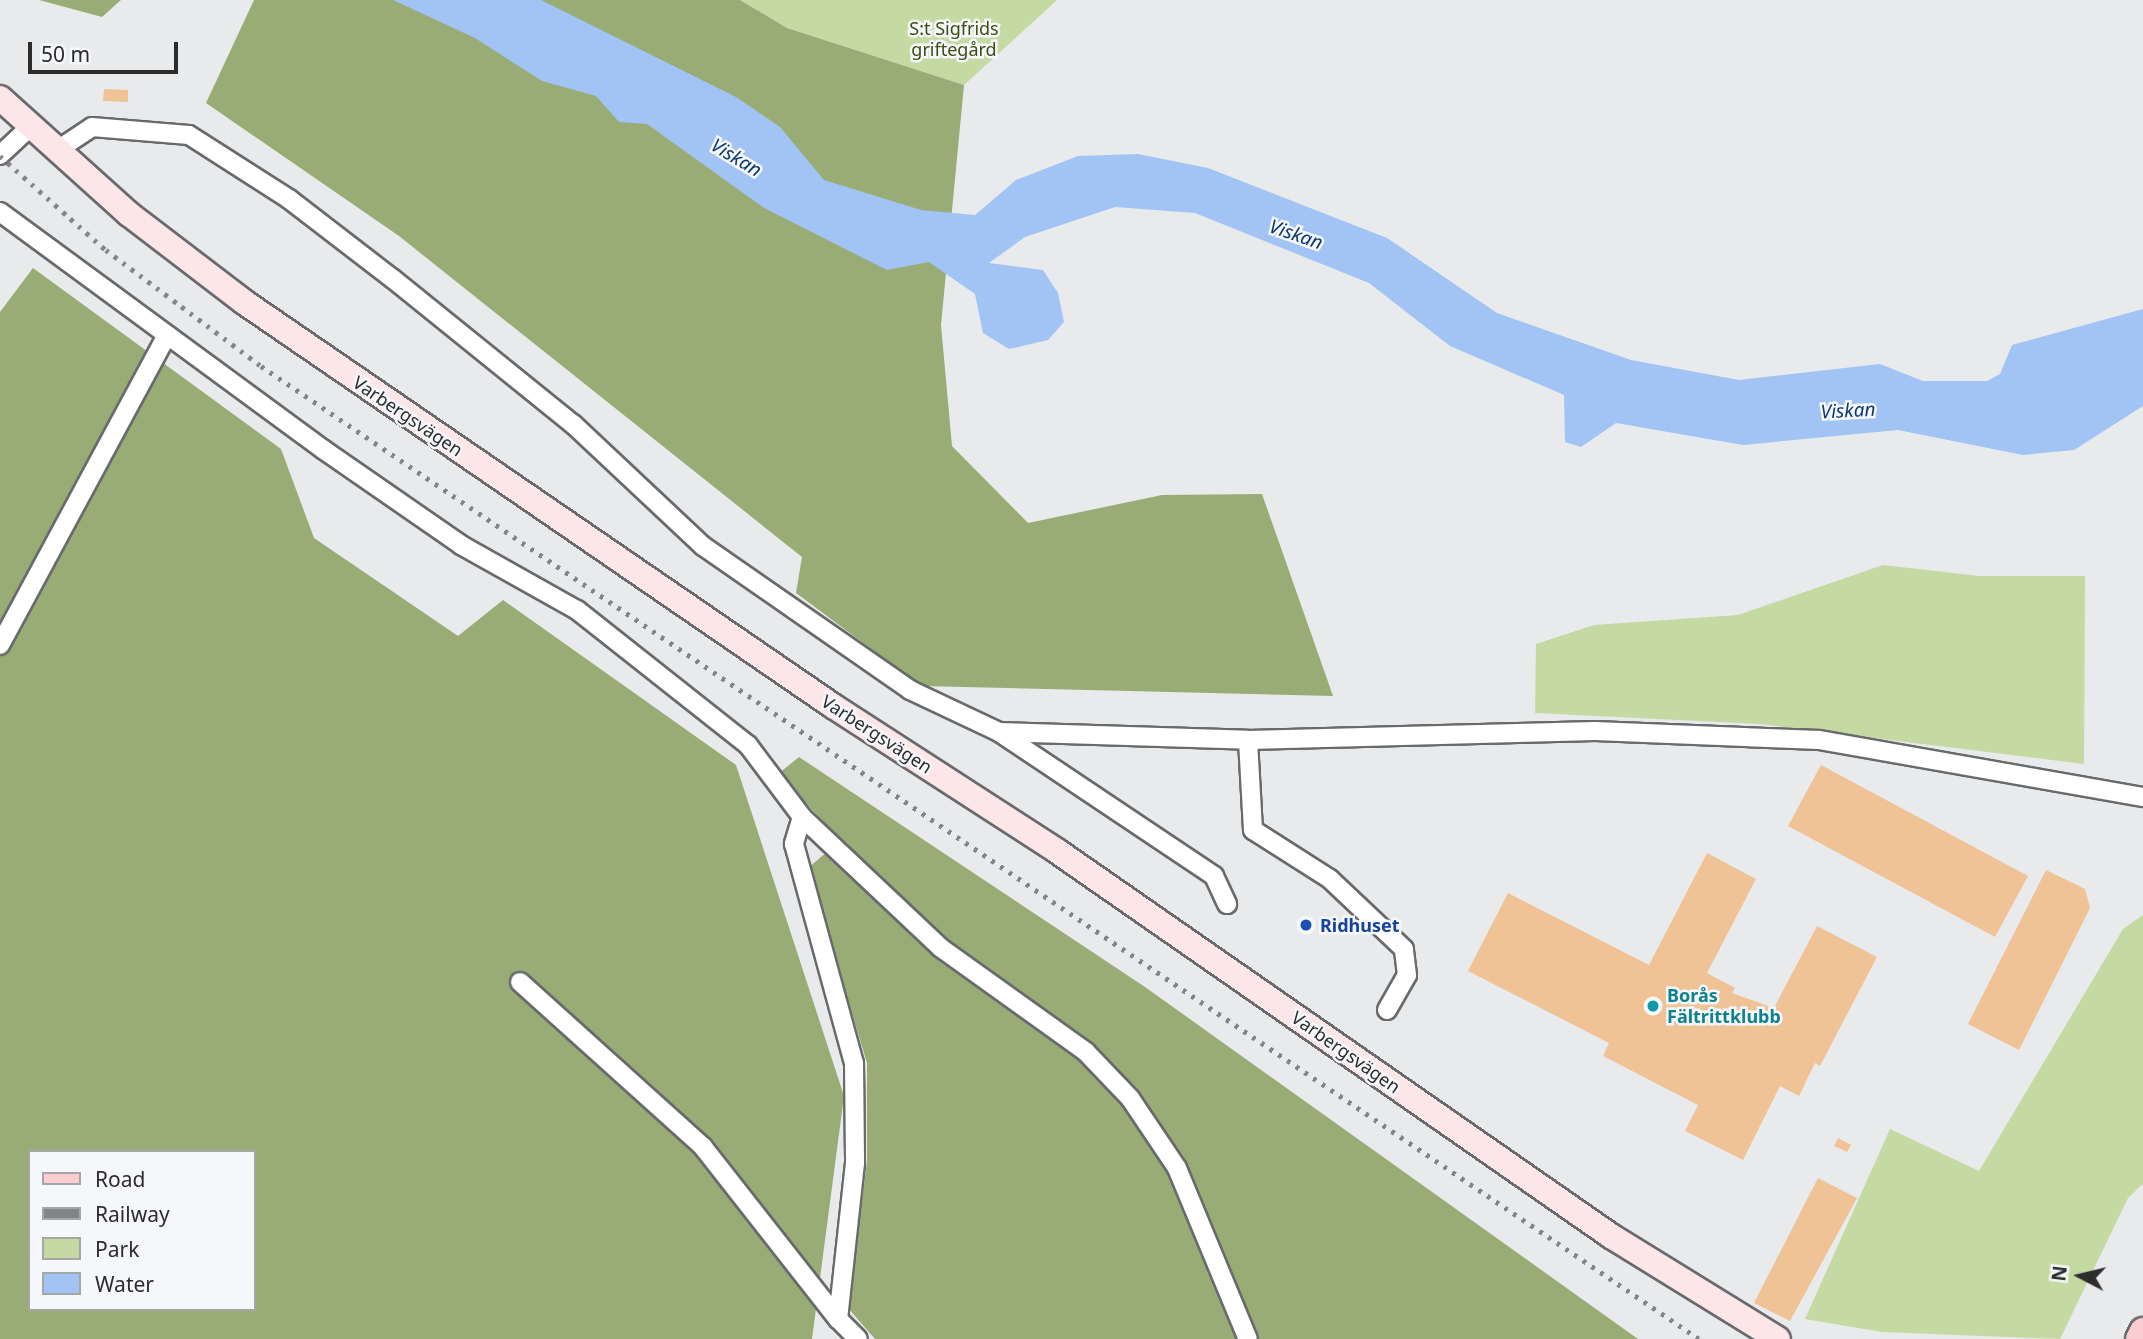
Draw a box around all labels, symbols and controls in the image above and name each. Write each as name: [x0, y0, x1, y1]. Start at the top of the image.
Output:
park label: S:t Sigfrids griftegård: [909, 18, 999, 60]
scale bar: [32, 28, 182, 72]
text: 50 m: [41, 40, 90, 68]
water label: Viskan: [707, 134, 765, 182]
water label: Viskan: [1266, 215, 1326, 255]
street label: Varbergsvägen: [349, 371, 467, 461]
water label: Viskan: [1820, 398, 1876, 424]
street label: Varbergsvägen: [818, 690, 936, 778]
place label: Ridhuset: [1320, 914, 1400, 936]
marker: Ridhuset: [1298, 917, 1314, 933]
place label: Borås Fältrittklubb: [1667, 985, 1781, 1028]
marker: Borås Fältrittklubb: [1645, 998, 1661, 1014]
street label: Varbergsvägen: [1287, 1007, 1405, 1097]
legend: [28, 1150, 256, 1311]
text: Road: [95, 1165, 145, 1193]
text: Railway: [95, 1200, 170, 1228]
text: Park: [95, 1235, 139, 1263]
north arrow: [2045, 1241, 2115, 1311]
text: N: [2045, 1264, 2073, 1283]
text: Water: [95, 1270, 154, 1298]

